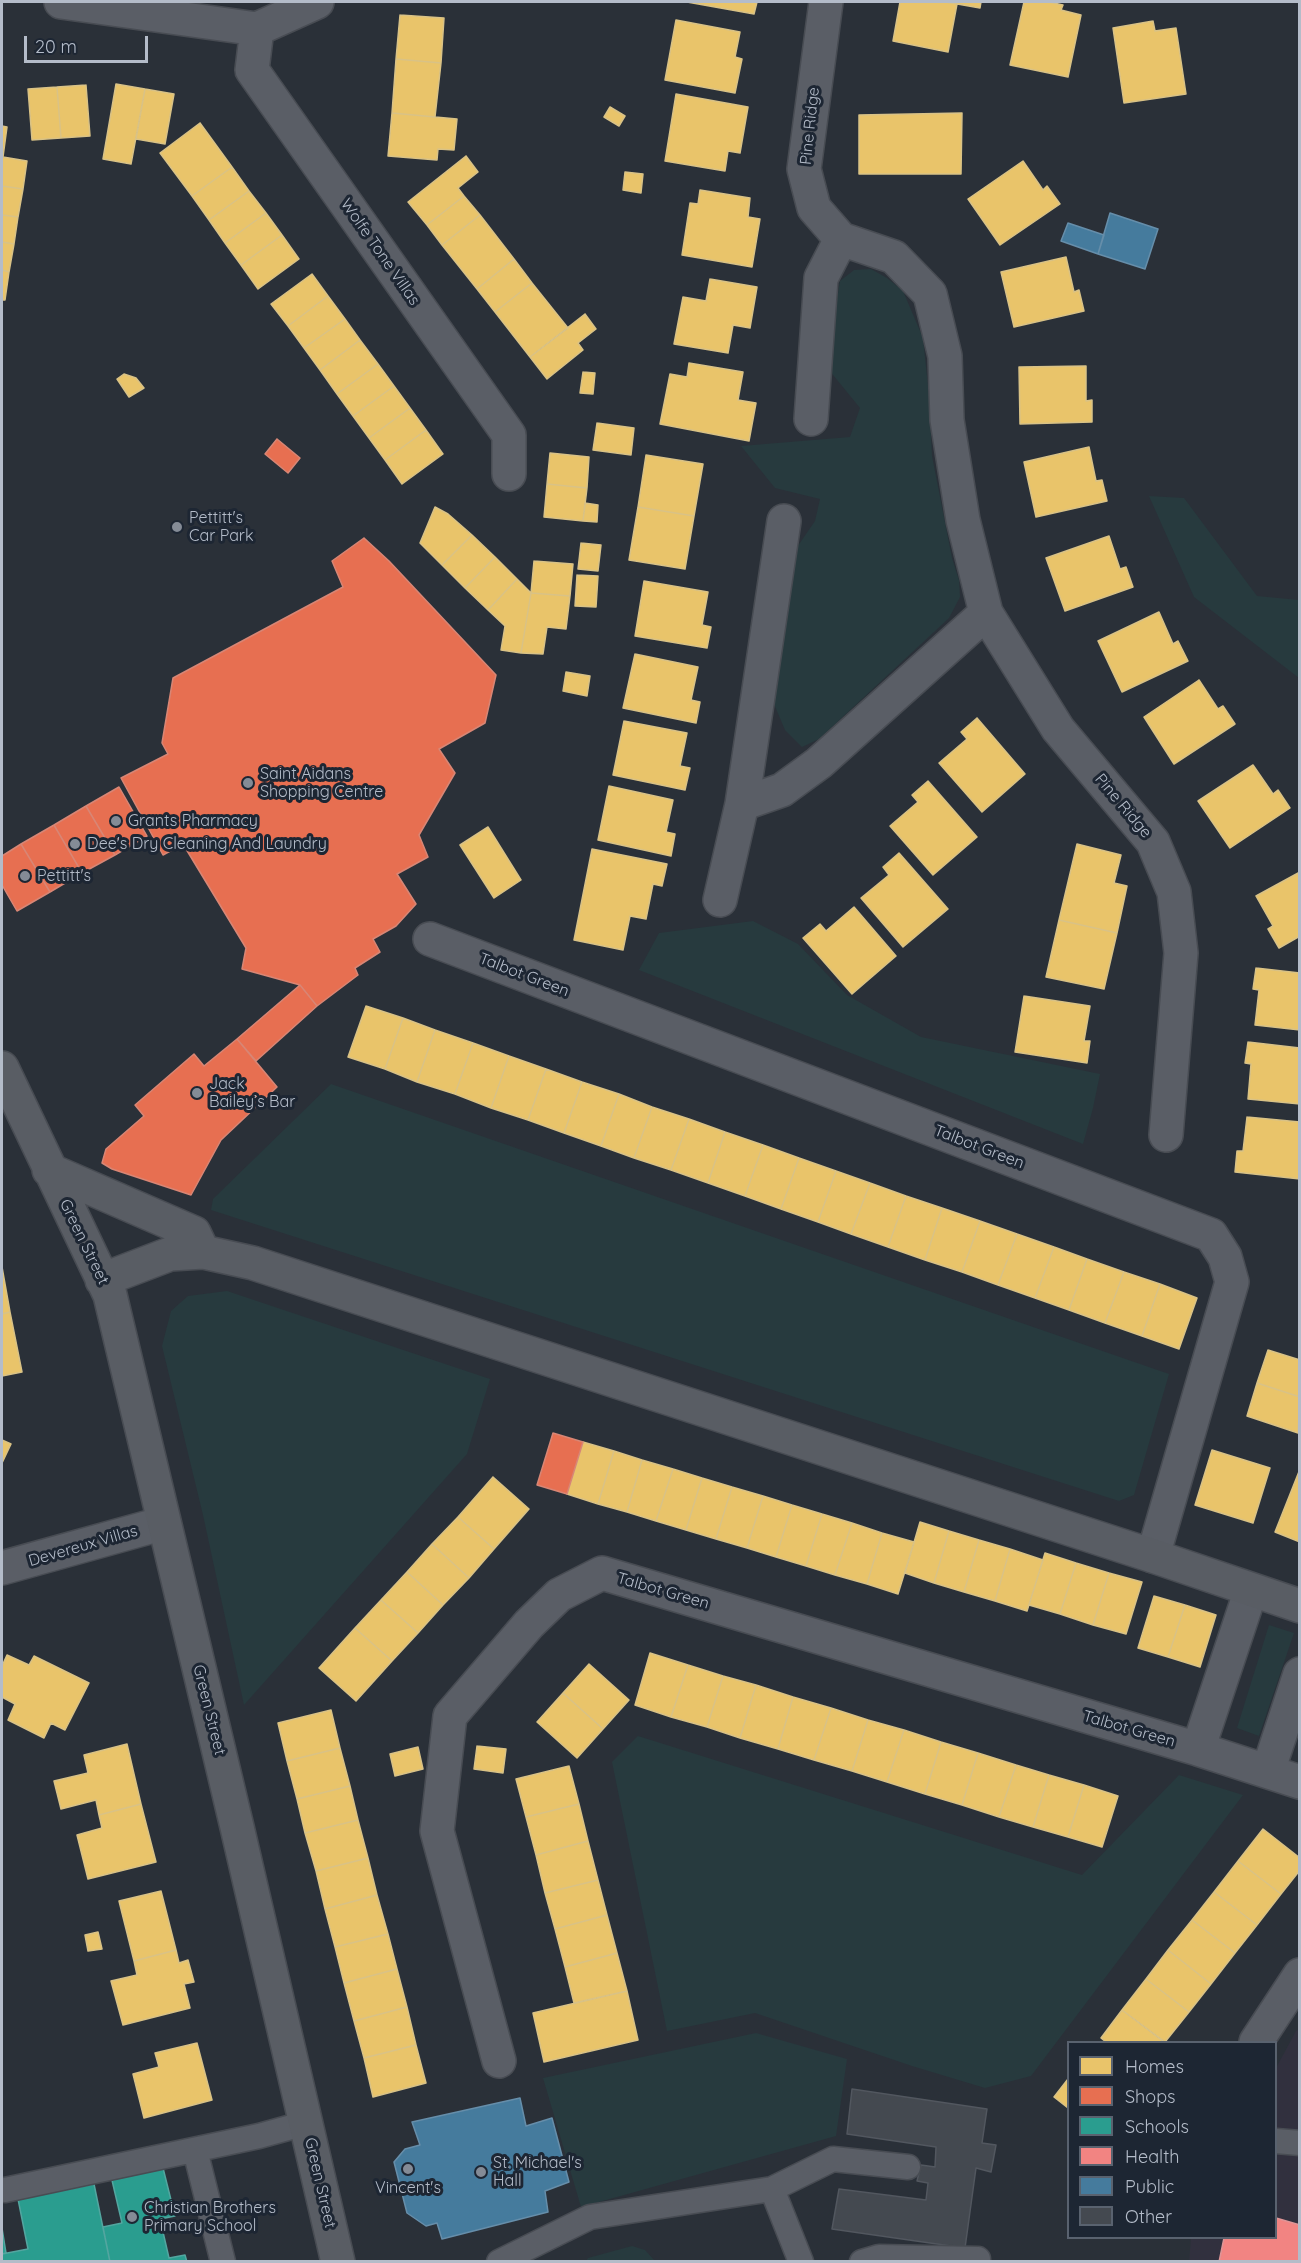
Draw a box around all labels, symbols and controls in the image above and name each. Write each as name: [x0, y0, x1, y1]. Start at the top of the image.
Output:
scale bar: [27, 24, 152, 62]
text: 20 m: [35, 35, 77, 58]
street label: Pine Ridge: [796, 86, 824, 166]
street label: Wolfe Tone Villas: [336, 195, 424, 309]
place label: Pettitt's Car Park: [189, 508, 254, 546]
marker: Pettitt's Car Park: [170, 520, 184, 534]
place label: Saint Aidans Shopping Centre: [260, 764, 383, 802]
street label: Pine Ridge: [1091, 770, 1155, 842]
marker: Saint Aidans Shopping Centre: [241, 776, 255, 790]
place label: Grants Pharmacy: [128, 811, 258, 831]
marker: Grants Pharmacy: [109, 814, 123, 828]
place label: Dee's Dry Cleaning And Laundry: [87, 834, 327, 854]
marker: Dee's Dry Cleaning And Laundry: [68, 837, 82, 851]
place label: Pettitt's: [37, 866, 91, 886]
marker: Pettitt's: [18, 869, 32, 883]
street label: Talbot Green: [476, 949, 572, 1001]
place label: Jack Bailey’s Bar: [209, 1074, 295, 1112]
marker: Jack Bailey’s Bar: [190, 1086, 204, 1100]
street label: Talbot Green: [931, 1121, 1027, 1173]
street label: Green Street: [55, 1196, 113, 1288]
street label: Devereux Villas: [26, 1521, 140, 1571]
street label: Talbot Green: [615, 1569, 711, 1613]
street label: Green Street: [189, 1663, 229, 1757]
street label: Talbot Green: [1081, 1707, 1177, 1751]
legend: [1067, 2041, 1277, 2239]
text: Homes: [1125, 2055, 1184, 2078]
text: Shops: [1125, 2085, 1176, 2108]
text: Schools: [1125, 2115, 1189, 2138]
street label: Green Street: [300, 2136, 340, 2230]
text: Health: [1125, 2145, 1180, 2168]
place label: St. Michael's Hall: [493, 2153, 582, 2191]
marker: Vincent's: [401, 2162, 415, 2176]
marker: St. Michael's Hall: [474, 2165, 488, 2179]
text: Public: [1125, 2175, 1174, 2198]
place label: Vincent's: [375, 2178, 441, 2198]
place label: Christian Brothers Primary School: [144, 2198, 276, 2236]
text: Other: [1125, 2205, 1172, 2228]
marker: Christian Brothers Primary School: [125, 2210, 139, 2224]

